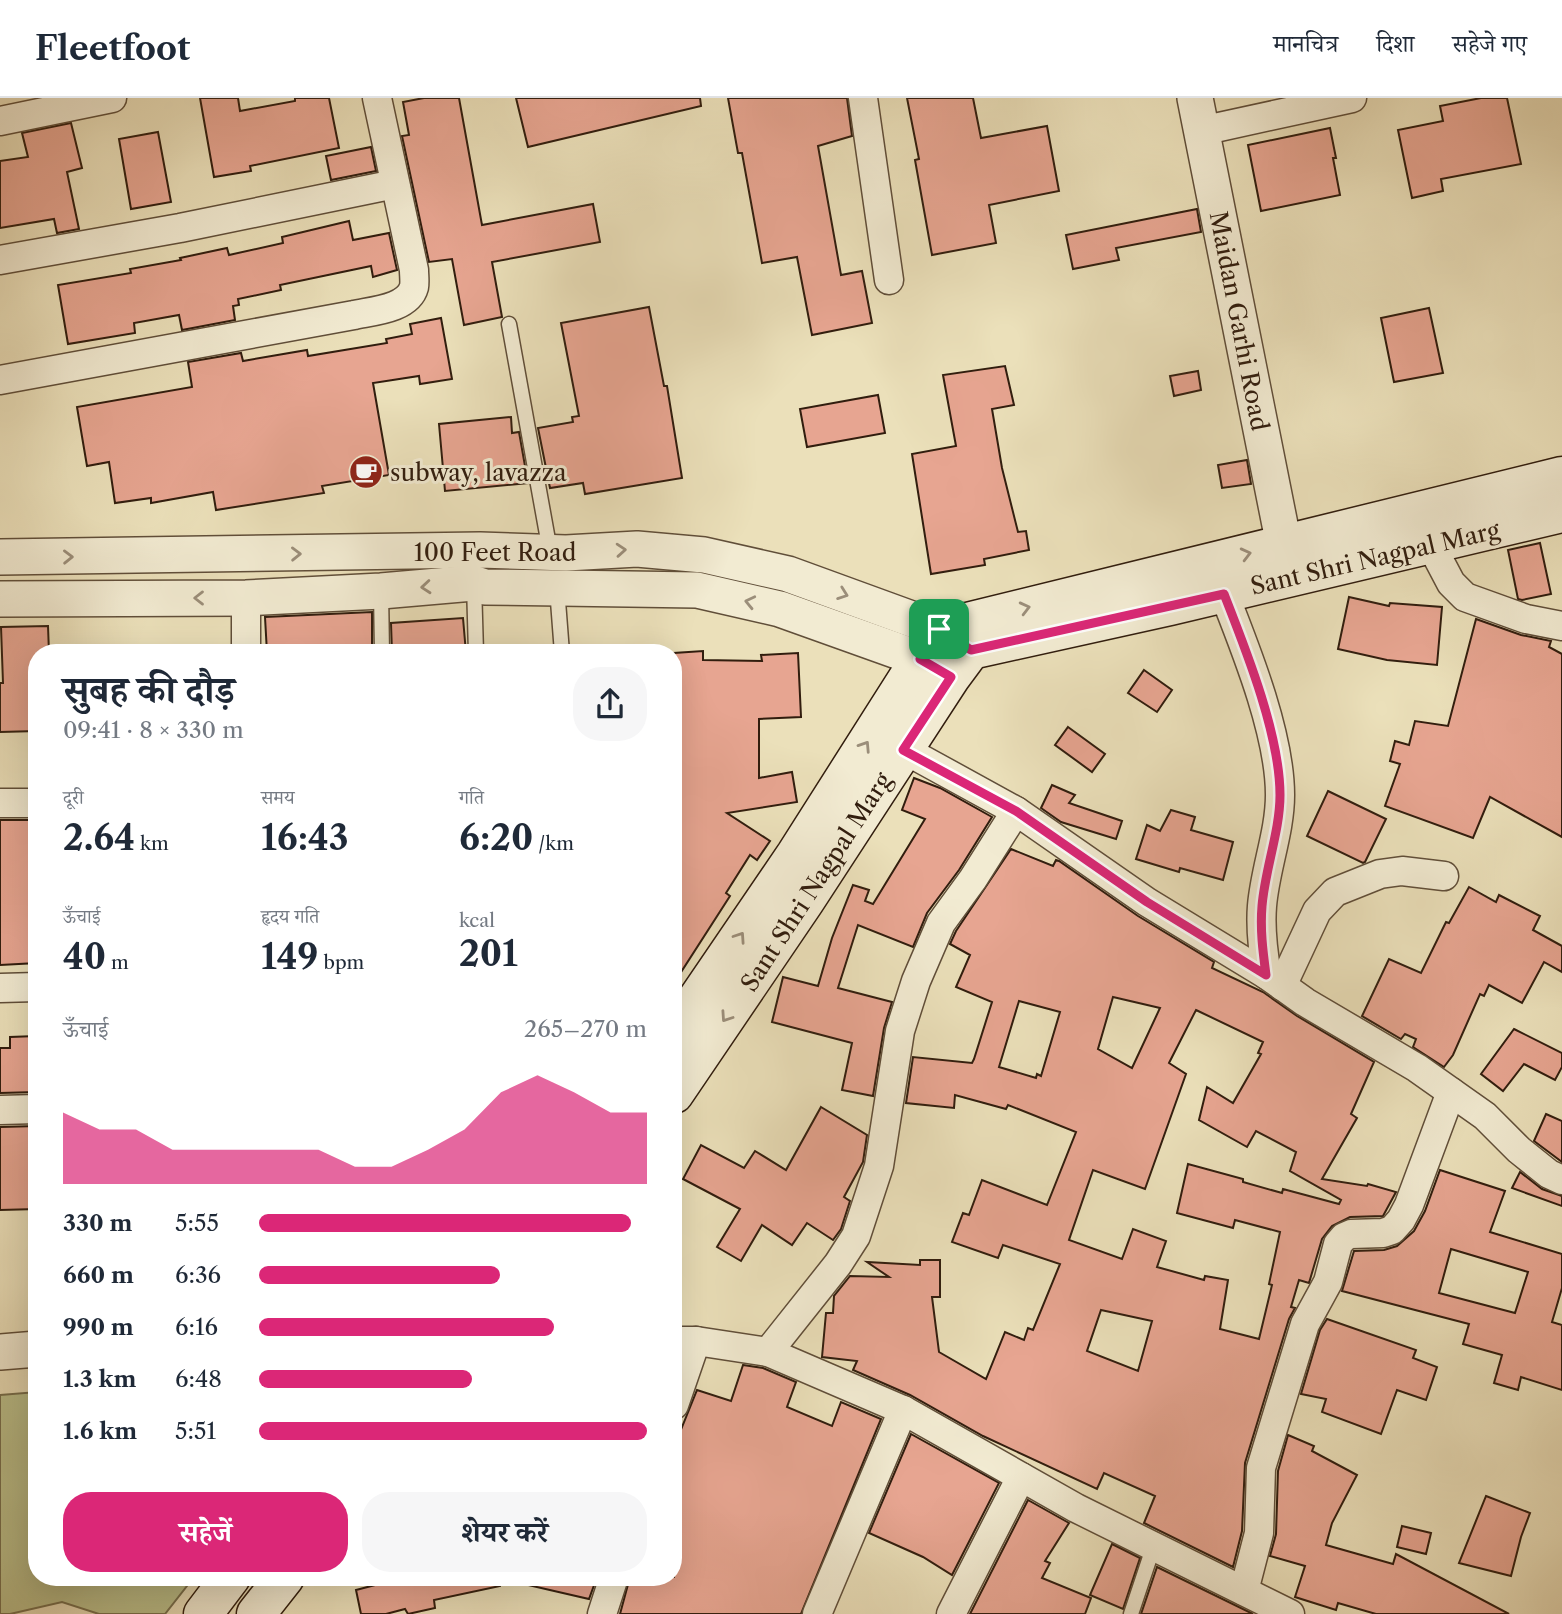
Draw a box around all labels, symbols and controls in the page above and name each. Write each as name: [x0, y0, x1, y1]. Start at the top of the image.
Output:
text: Fleetfoot: [35, 28, 190, 69]
text: मानचित्र: [1273, 29, 1338, 58]
text: दिशा: [1376, 29, 1414, 58]
text: सहेजे गए: [1452, 29, 1527, 58]
street label: Maidan Garhi Road: [1204, 209, 1275, 434]
cafe icon: subway, lavazza: [347, 453, 385, 491]
place label: subway, lavazza: [390, 458, 567, 487]
street label: Sant Shri Nagpal Marg: [1248, 515, 1503, 601]
street label: 100 Feet Road: [414, 538, 577, 567]
one-way arrow: [616, 543, 627, 558]
one-way arrow: [290, 546, 301, 561]
one-way arrow: [1240, 548, 1252, 562]
one-way arrow: [63, 549, 74, 565]
one-way arrow: [420, 579, 431, 594]
one-way arrow: [836, 585, 848, 599]
one-way arrow: [193, 590, 204, 606]
one-way arrow: [744, 596, 756, 610]
pin: [909, 599, 969, 659]
one-way arrow: [1018, 602, 1030, 616]
icon: arrive: [920, 610, 958, 648]
text: सुबह की दौड़: [63, 666, 235, 713]
button: share: [573, 667, 647, 741]
text: 09:41 · 8 × 330 m: [63, 716, 244, 744]
one-way arrow: [856, 741, 869, 754]
street label: Sant Shri Nagpal Marg: [734, 767, 898, 997]
text: दूरी: [63, 786, 84, 809]
text: समय: [261, 786, 294, 809]
text: गति: [459, 786, 484, 809]
text: 2.64: [63, 816, 135, 859]
text: 16:43: [261, 816, 349, 859]
text: 6:20: [459, 816, 533, 859]
text: km: [135, 832, 169, 855]
text: /km: [533, 832, 574, 855]
text: ऊँचाई: [63, 905, 100, 928]
text: हृदय गति: [261, 905, 319, 928]
text: kcal: [459, 909, 495, 932]
one-way arrow: [732, 931, 745, 944]
text: 201: [459, 932, 518, 975]
text: 40: [63, 935, 106, 978]
text: 149: [261, 935, 318, 978]
text: m: [106, 951, 129, 974]
text: bpm: [318, 951, 364, 974]
one-way arrow: [722, 1010, 735, 1023]
text: ऊँचाई: [63, 1015, 108, 1043]
text: 265–270 m: [524, 1015, 647, 1043]
text: 330 m: [63, 1209, 132, 1237]
text: 5:55: [175, 1209, 219, 1237]
text: 660 m: [63, 1261, 134, 1289]
text: 6:36: [175, 1261, 221, 1289]
text: 990 m: [63, 1313, 134, 1341]
text: 6:16: [175, 1313, 218, 1341]
text: 1.3 km: [63, 1365, 137, 1393]
text: 6:48: [175, 1365, 222, 1393]
text: 1.6 km: [63, 1417, 137, 1445]
text: 5:51: [175, 1417, 216, 1445]
button: सहेजें: [63, 1492, 348, 1572]
button: शेयर करें: [362, 1492, 647, 1572]

